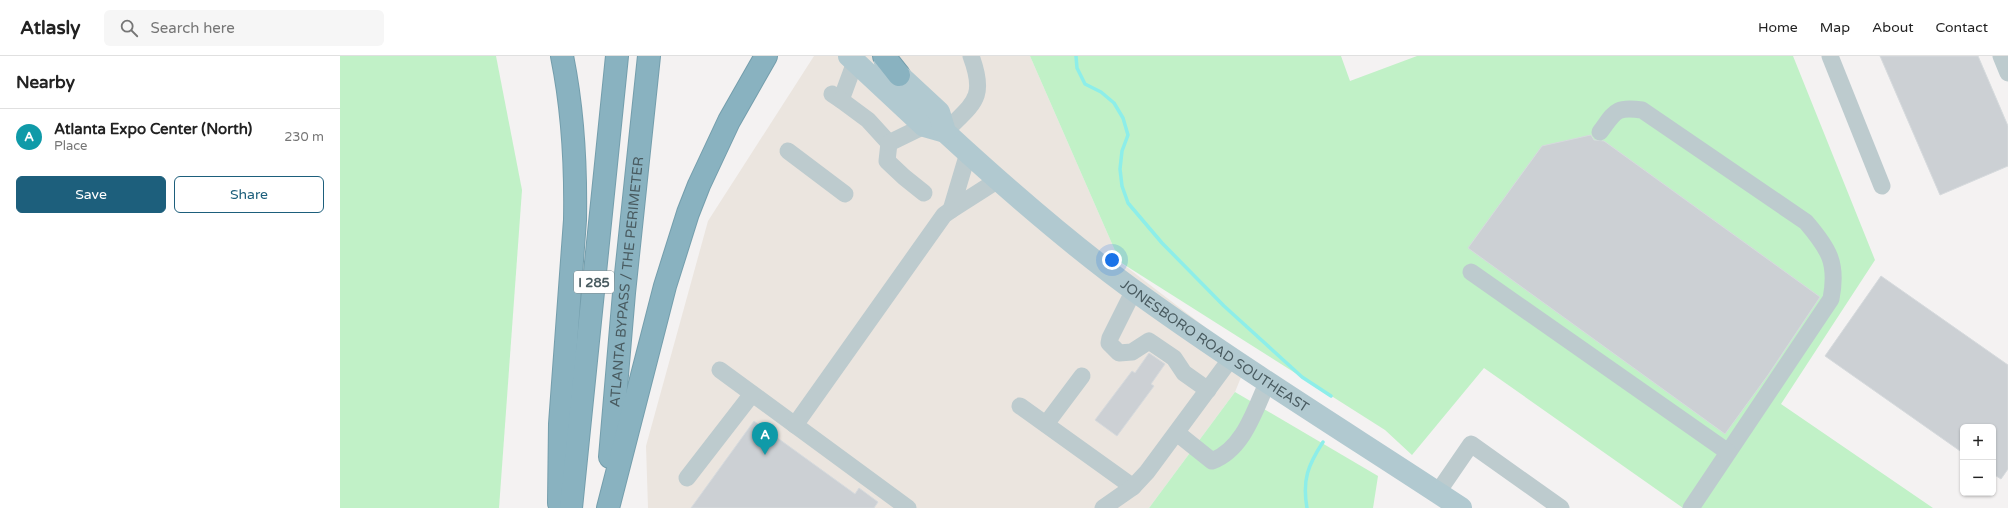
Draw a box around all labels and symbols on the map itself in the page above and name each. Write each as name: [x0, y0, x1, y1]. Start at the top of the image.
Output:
street label: ATLANTA BYPASS / THE PERIMETER: [606, 156, 647, 408]
your location: [1102, 250, 1122, 270]
road number: I 285: [574, 271, 614, 293]
street label: JONESBORO ROAD SOUTHEAST: [1117, 276, 1312, 416]
pin: A: [752, 422, 778, 455]

